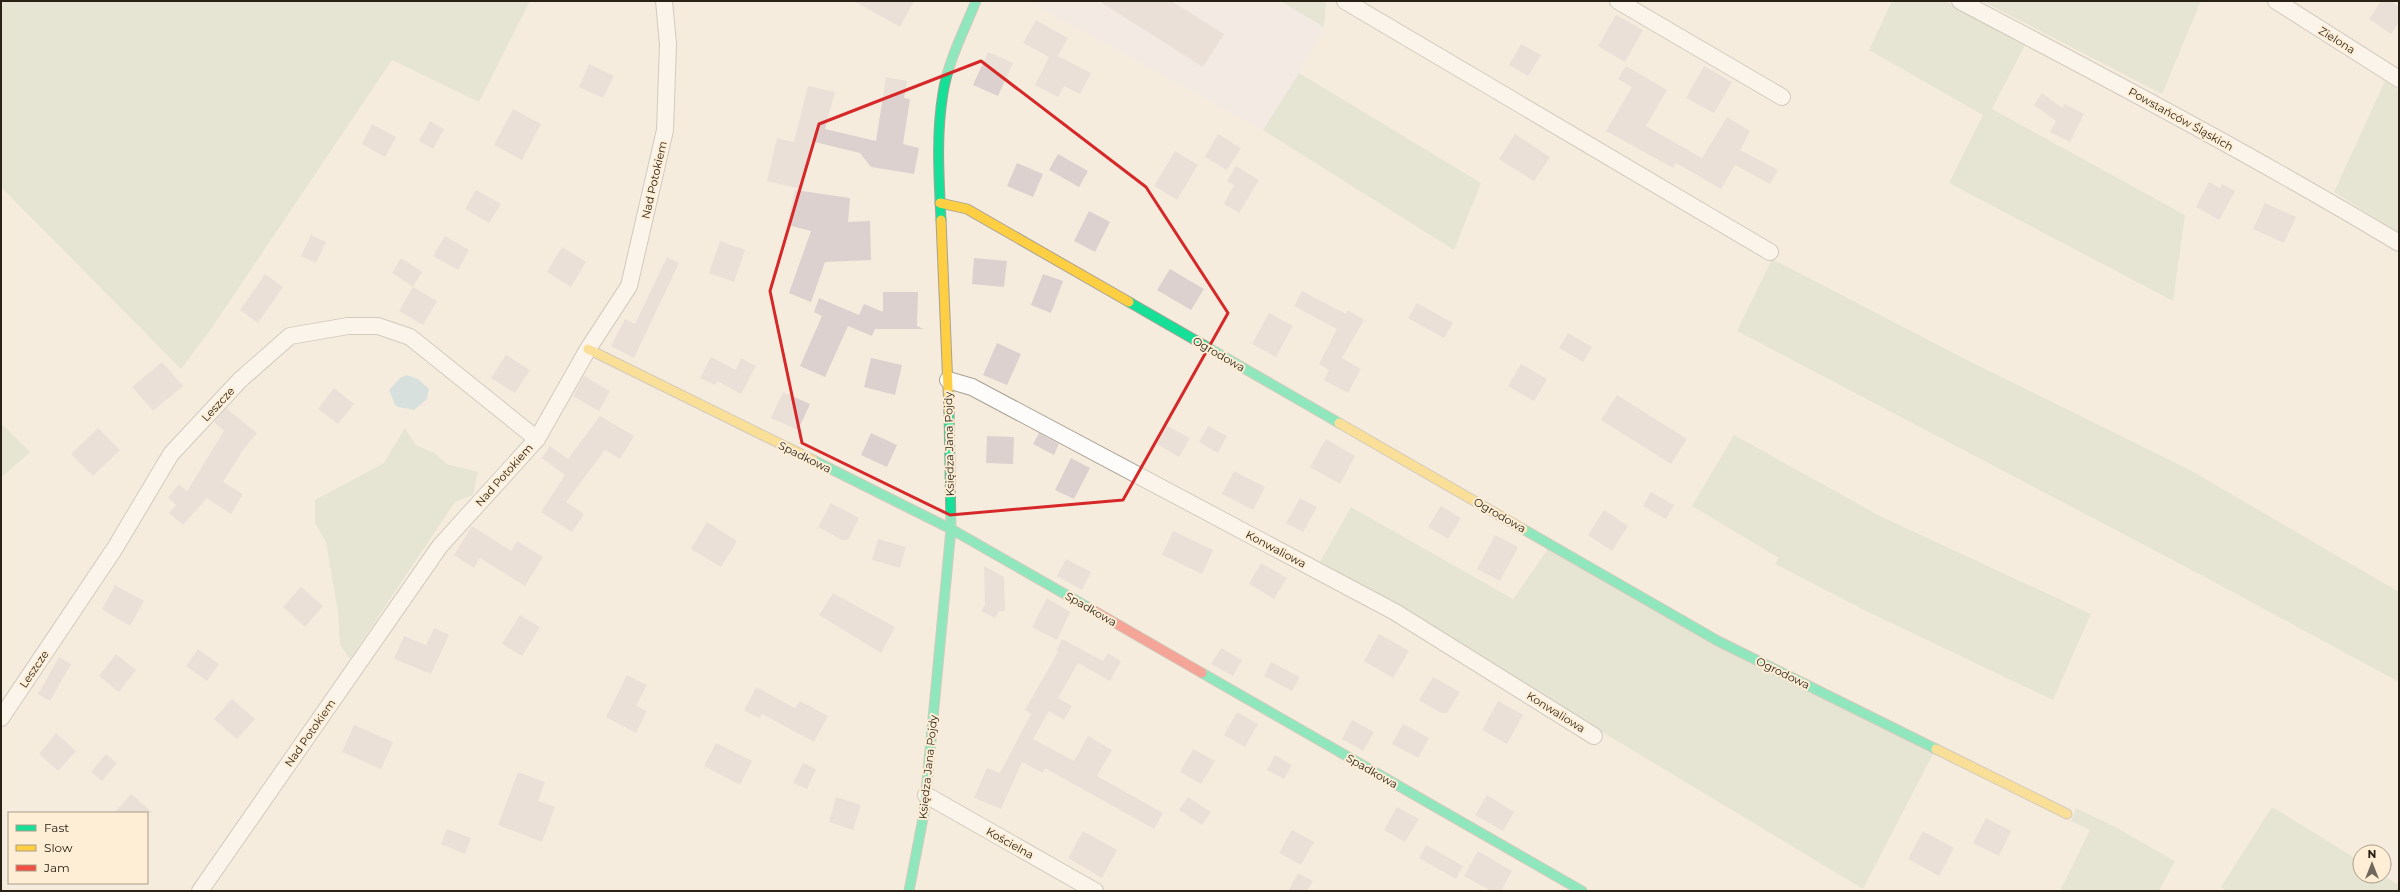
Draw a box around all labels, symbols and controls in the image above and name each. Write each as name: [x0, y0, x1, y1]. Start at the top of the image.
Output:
street label: Zielona: [2316, 23, 2358, 57]
street label: Powstańców Śląskich: [2126, 84, 2236, 154]
street label: Nad Potokiem: [638, 140, 670, 220]
street label: Ogrodowa: [1190, 333, 1248, 375]
street label: Leszcze: [198, 384, 238, 424]
street label: Księdza Jana Pojdy: [941, 391, 957, 497]
street label: Spadkowa: [776, 438, 834, 476]
street label: Nad Potokiem: [472, 441, 536, 509]
street label: Ogrodowa: [1471, 494, 1529, 536]
street label: Konwaliowa: [1243, 527, 1309, 571]
street label: Spadkowa: [1063, 589, 1119, 629]
street label: Leszcze: [16, 647, 52, 690]
street label: Ogrodowa: [1754, 654, 1812, 692]
street label: Konwaliowa: [1524, 688, 1588, 736]
street label: Nad Potokiem: [281, 696, 339, 770]
street label: Księdza Jana Pojdy: [916, 714, 940, 820]
street label: Spadkowa: [1344, 751, 1400, 791]
legend: [8, 812, 148, 884]
text: Fast: [44, 820, 69, 835]
street label: Kościelna: [984, 824, 1036, 862]
text: Slow: [44, 840, 73, 855]
north arrow: [2352, 844, 2392, 884]
text: N: [2368, 847, 2376, 861]
text: Jam: [43, 860, 70, 875]

